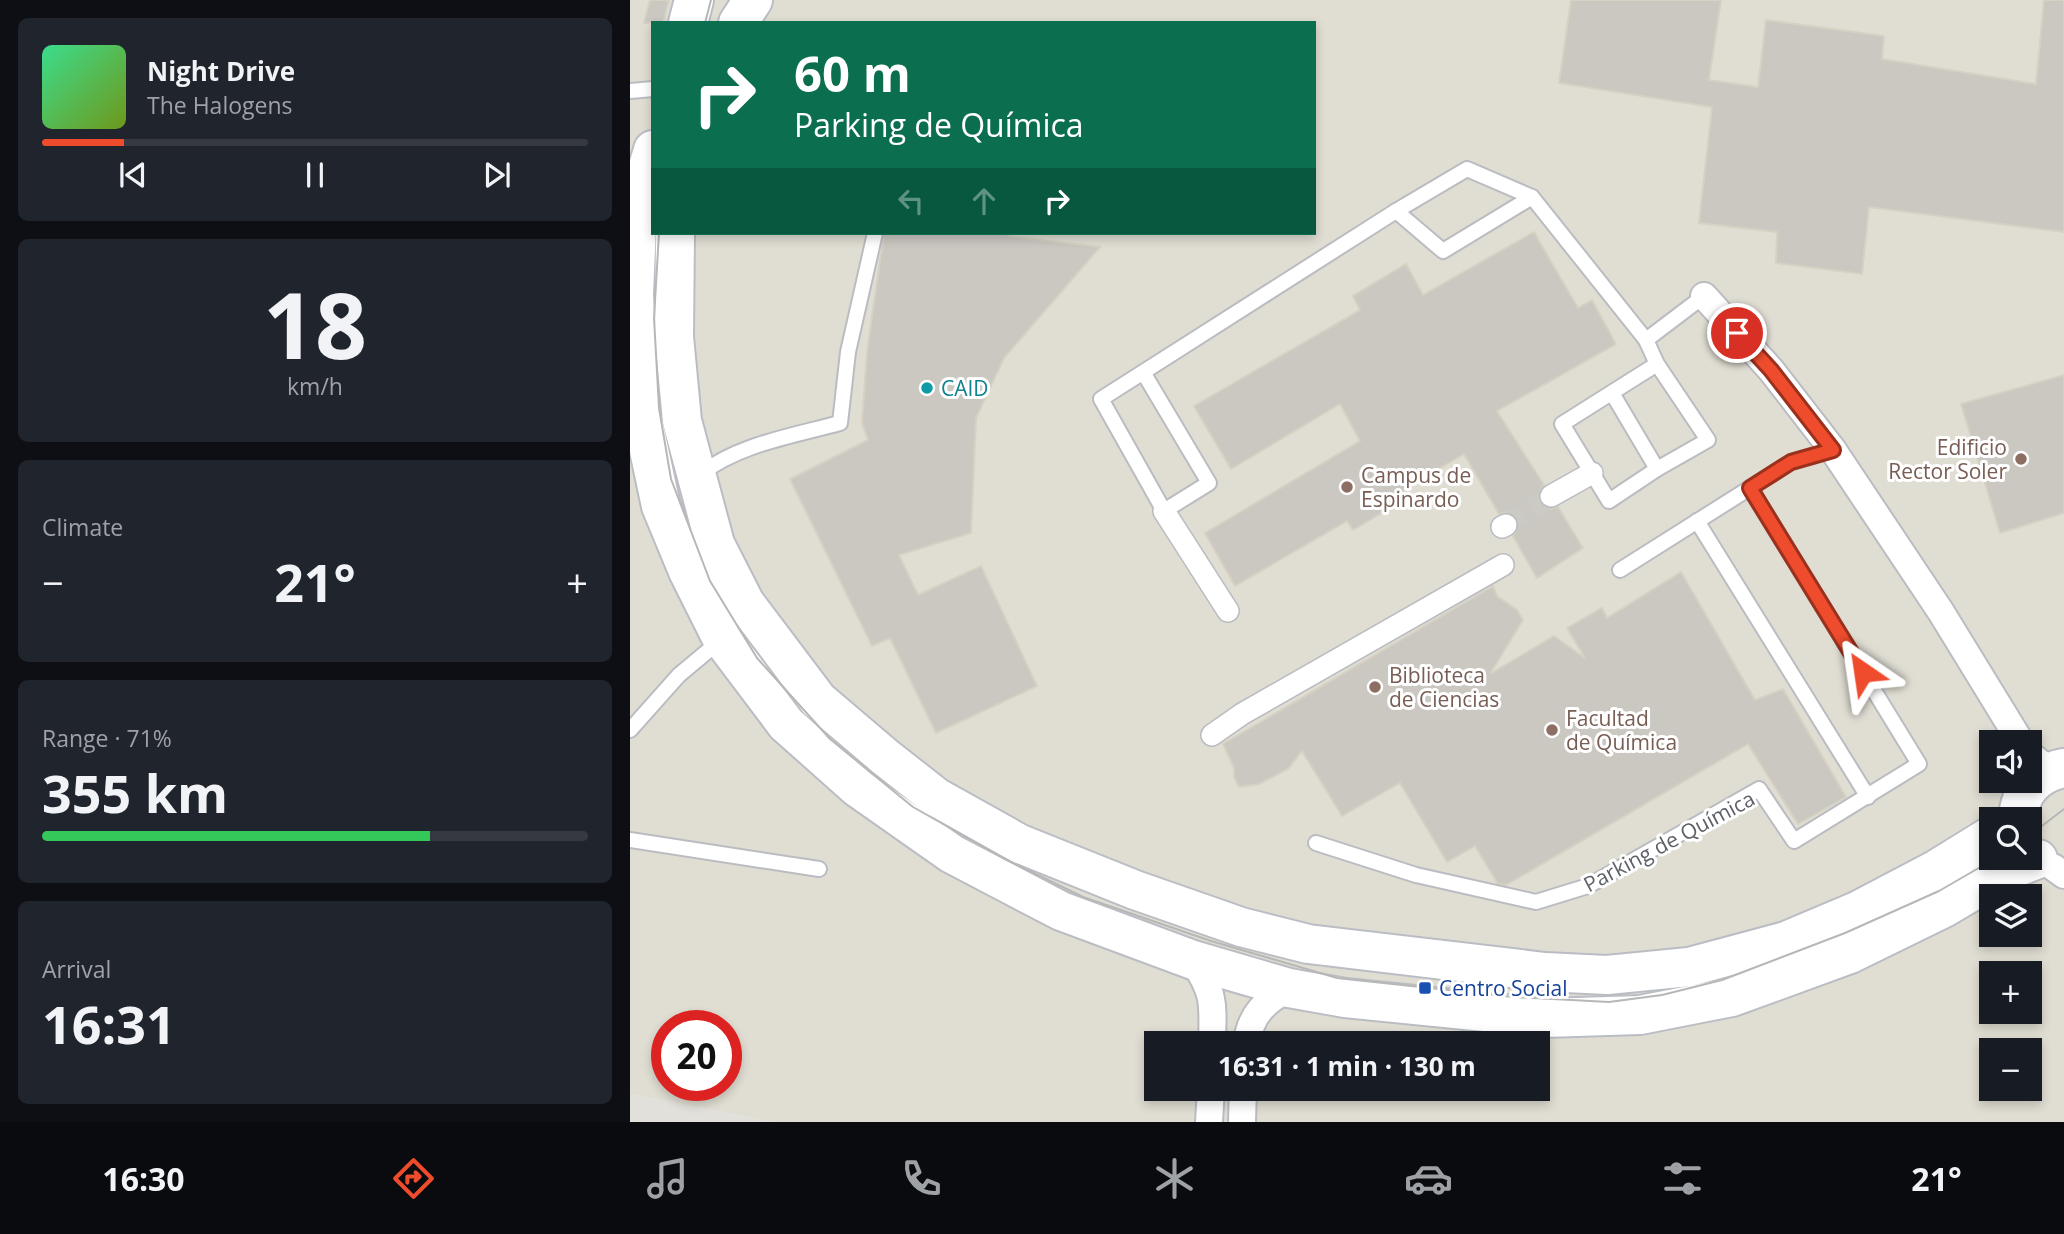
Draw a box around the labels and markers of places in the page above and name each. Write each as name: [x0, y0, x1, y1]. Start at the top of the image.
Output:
pin: [1707, 303, 1767, 363]
place label: CAID: [941, 374, 989, 402]
marker: CAID: [919, 380, 935, 396]
place label: Edificio Rector Soler: [1888, 433, 2007, 485]
marker: Edificio Rector Soler: [2013, 451, 2029, 467]
place label: Campus de Espinardo: [1361, 461, 1471, 513]
marker: Campus de Espinardo: [1339, 479, 1355, 495]
place label: Biblioteca de Ciencias: [1389, 661, 1499, 713]
marker: Biblioteca de Ciencias: [1367, 679, 1383, 695]
place label: Facultad de Química: [1566, 704, 1677, 756]
marker: Facultad de Química: [1544, 722, 1560, 738]
place label: Centro Social: [1439, 974, 1568, 1002]
marker: Centro Social: [1417, 980, 1433, 996]

